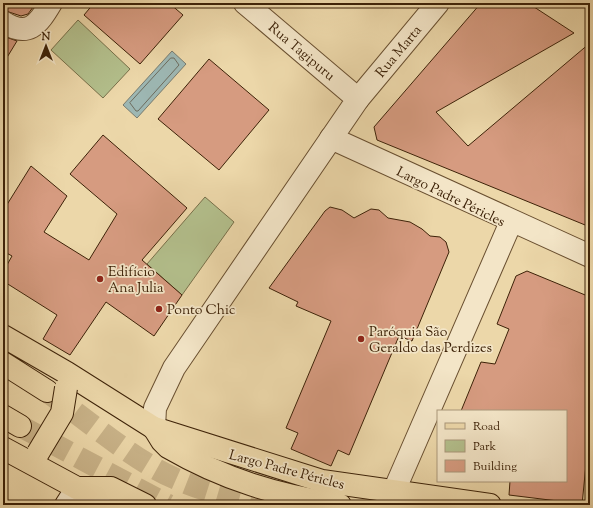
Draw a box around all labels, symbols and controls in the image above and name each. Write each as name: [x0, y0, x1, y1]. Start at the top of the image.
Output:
street label: Rua Tagipuru: [263, 19, 339, 87]
street label: Rua Marta: [372, 21, 428, 83]
north arrow: [26, 26, 66, 66]
text: N: [41, 29, 51, 45]
street label: Largo Padre Péricles: [392, 163, 508, 233]
place label: Edifício Ana Julia: [108, 263, 164, 299]
marker: Edifício Ana Julia: [95, 274, 105, 284]
place label: Ponto Chic: [167, 301, 235, 321]
marker: Ponto Chic: [154, 304, 164, 314]
place label: Paróquia São Geraldo das Perdizes: [369, 323, 492, 359]
marker: Paróquia São Geraldo das Perdizes: [356, 334, 366, 344]
legend: [437, 410, 567, 482]
text: Road: [473, 418, 500, 436]
text: Park: [473, 438, 496, 456]
street label: Largo Padre Péricles: [226, 446, 346, 496]
text: Building: [473, 458, 517, 476]

